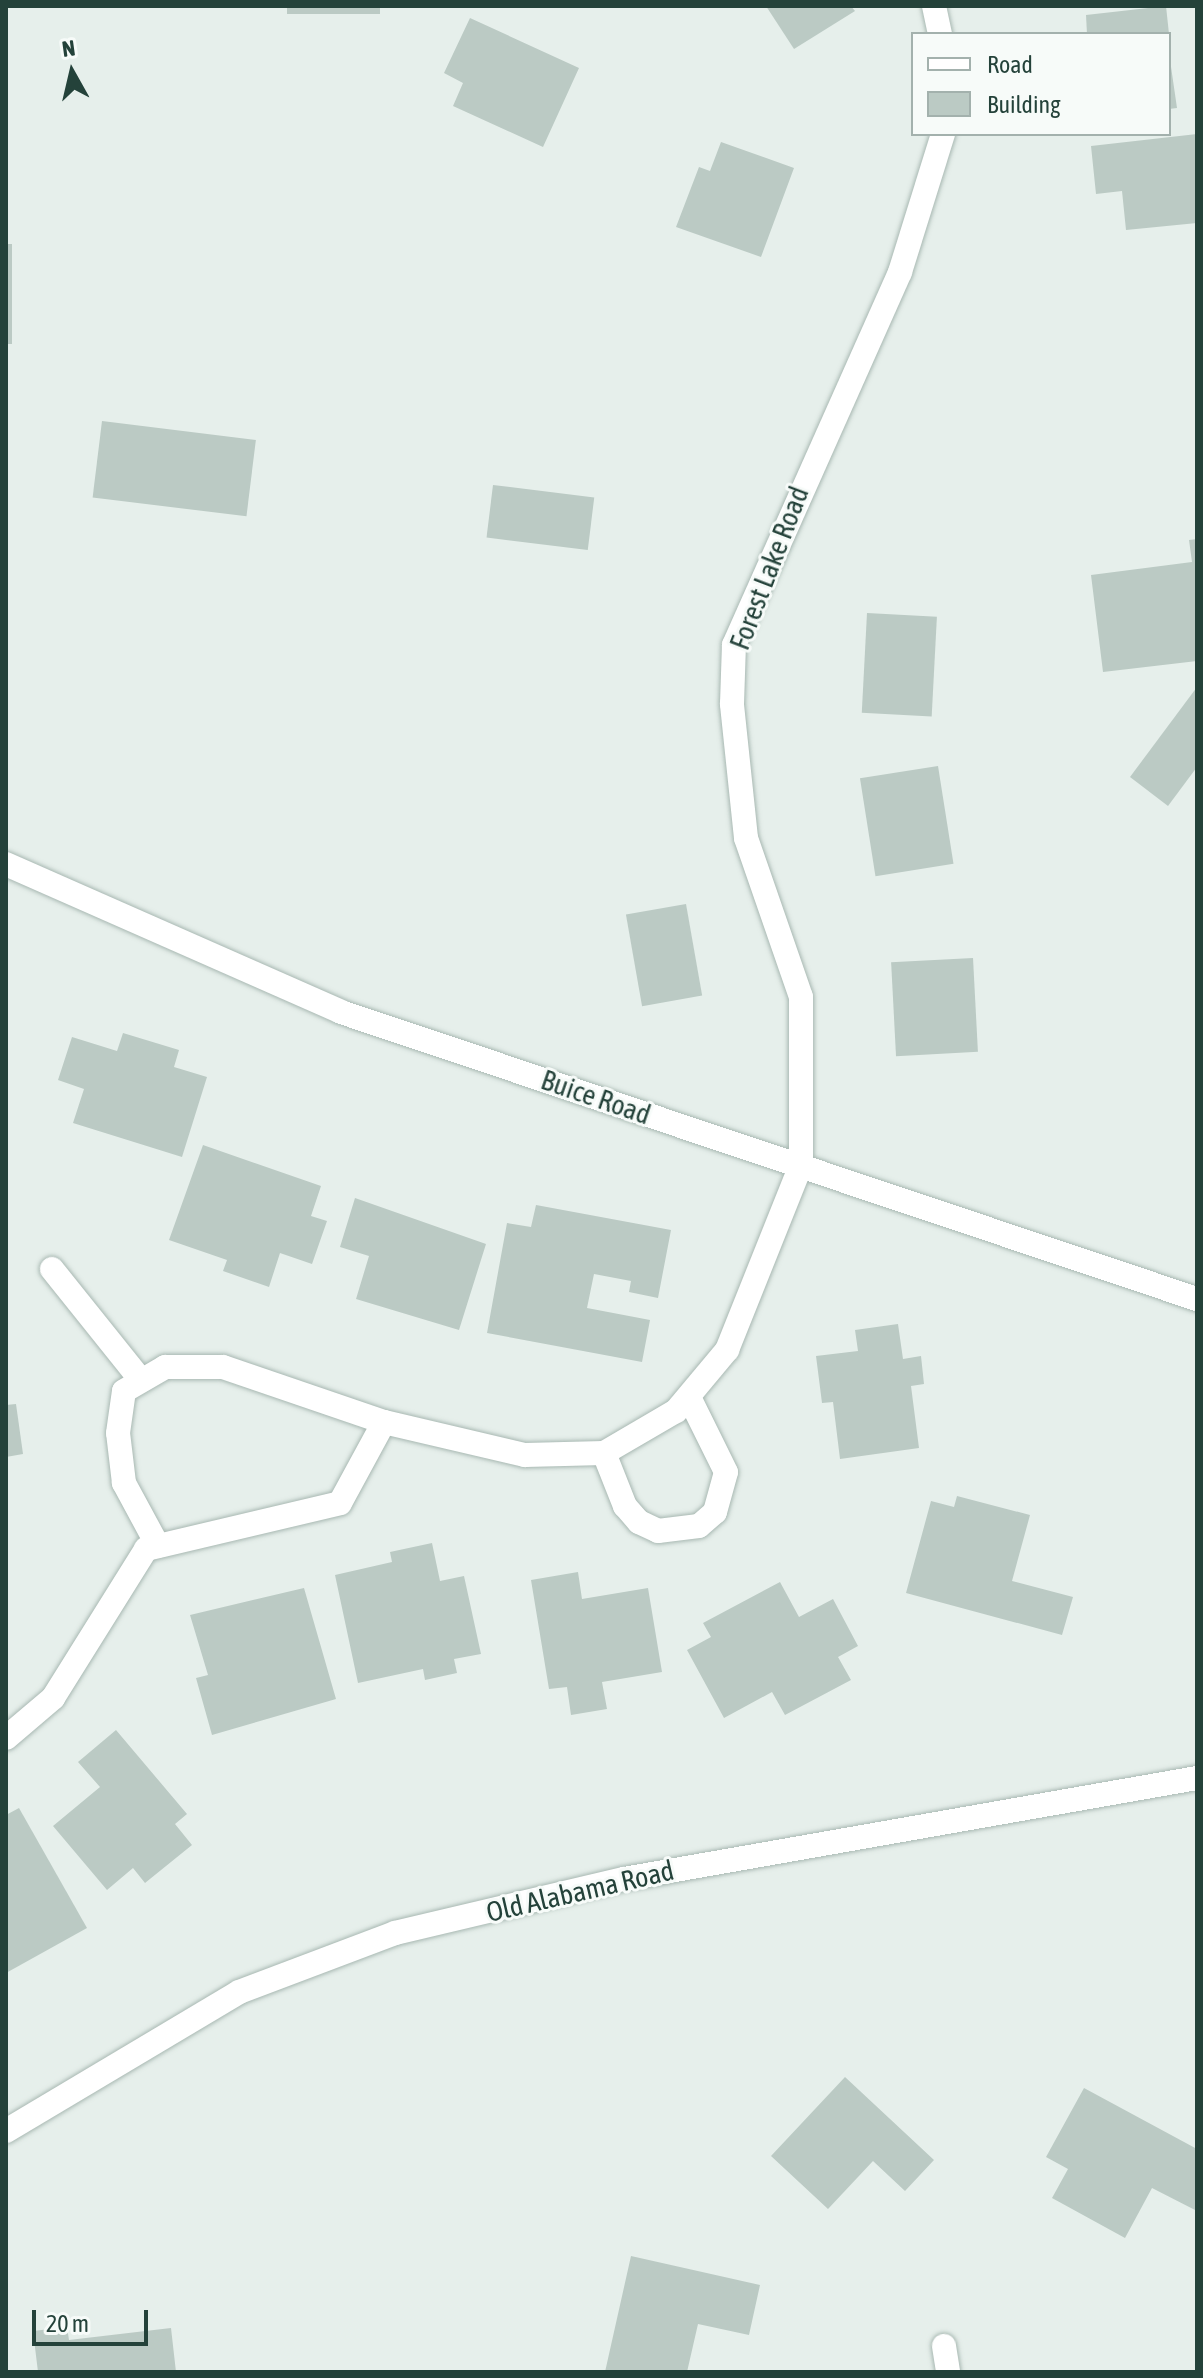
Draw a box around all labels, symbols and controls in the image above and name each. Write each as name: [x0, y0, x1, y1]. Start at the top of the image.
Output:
north arrow: [32, 32, 112, 112]
legend: [911, 32, 1171, 136]
text: N: [60, 34, 77, 62]
text: Road: [987, 51, 1033, 78]
text: Building: [987, 91, 1060, 118]
street label: Forest Lake Road: [722, 482, 816, 654]
street label: Buice Road: [537, 1063, 655, 1131]
street label: Old Alabama Road: [483, 1853, 677, 1929]
scale bar: [36, 2294, 152, 2344]
text: 20 m: [46, 2310, 89, 2337]

